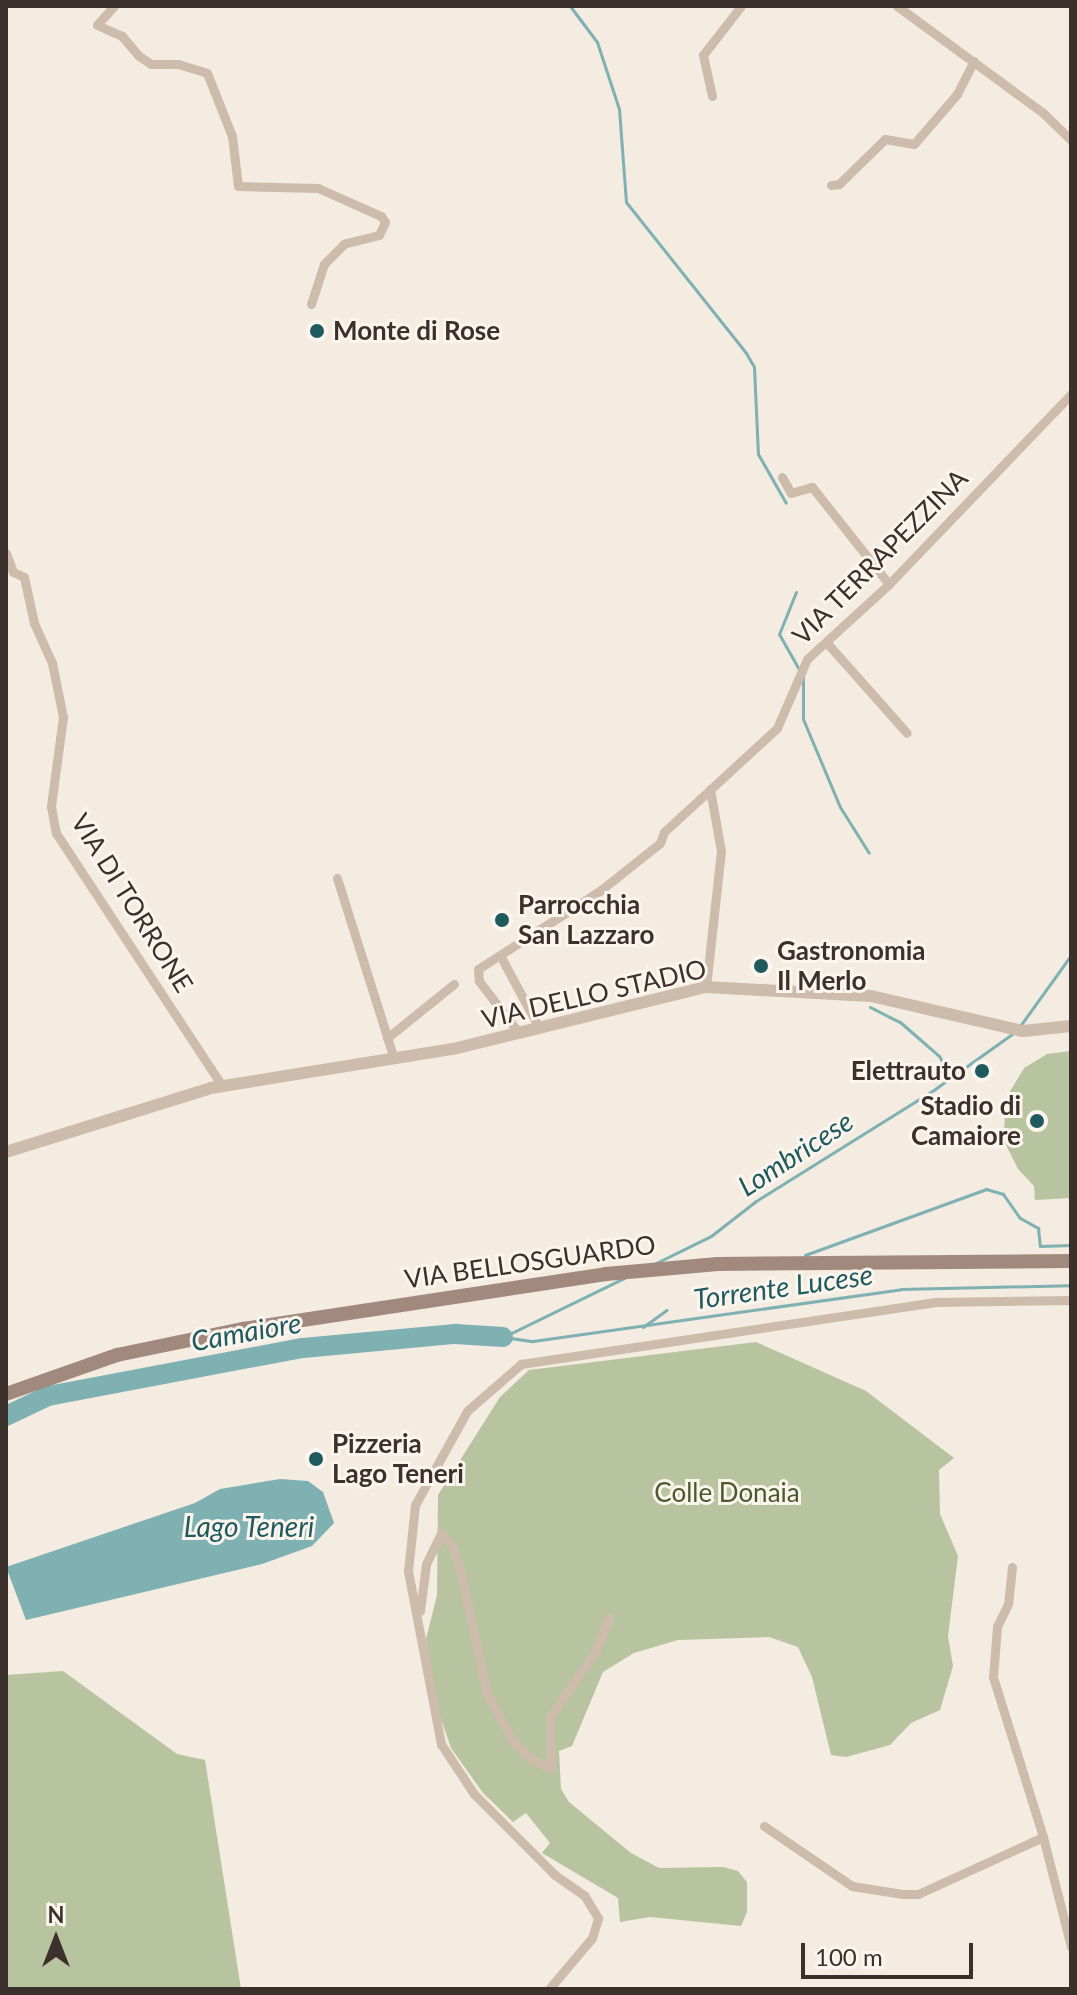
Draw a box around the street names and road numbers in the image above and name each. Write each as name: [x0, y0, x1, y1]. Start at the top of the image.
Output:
street label: VIA TERRAPEZZINA: [785, 462, 975, 652]
street label: VIA DI TORRONE: [64, 807, 200, 999]
street label: VIA DELLO STADIO: [478, 953, 710, 1035]
street label: VIA BELLOSGUARDO: [402, 1229, 658, 1295]

